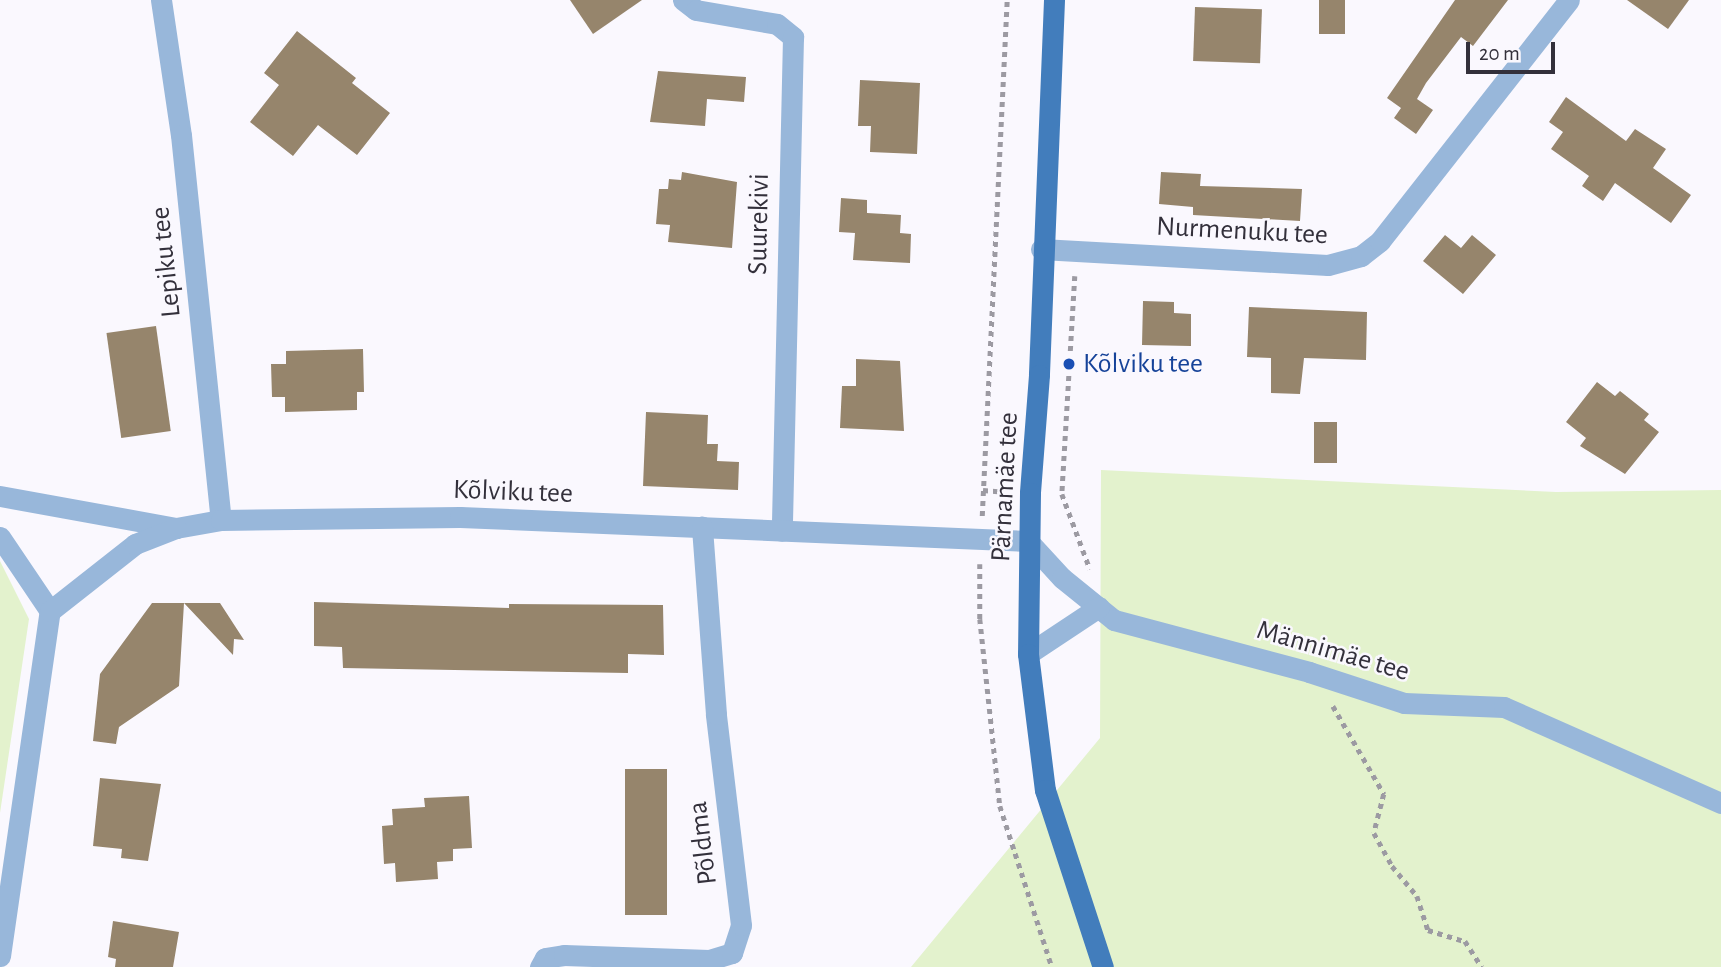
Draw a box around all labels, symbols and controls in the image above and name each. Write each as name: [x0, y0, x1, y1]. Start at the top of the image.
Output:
scale bar: [1469, 28, 1558, 72]
text: 20 m: [1479, 43, 1520, 64]
street label: Suurekivi: [741, 173, 777, 275]
street label: Lepiku tee: [143, 205, 189, 319]
street label: Nurmenuku tee: [1155, 210, 1329, 252]
place label: Kõlviku tee: [1083, 347, 1203, 381]
marker: Kõlviku tee: [1061, 356, 1077, 372]
street label: Pärnamäe tee: [984, 411, 1026, 563]
street label: Kõlviku tee: [452, 473, 574, 511]
street label: Männimäe tee: [1253, 613, 1413, 689]
street label: Põldma: [681, 799, 725, 887]

